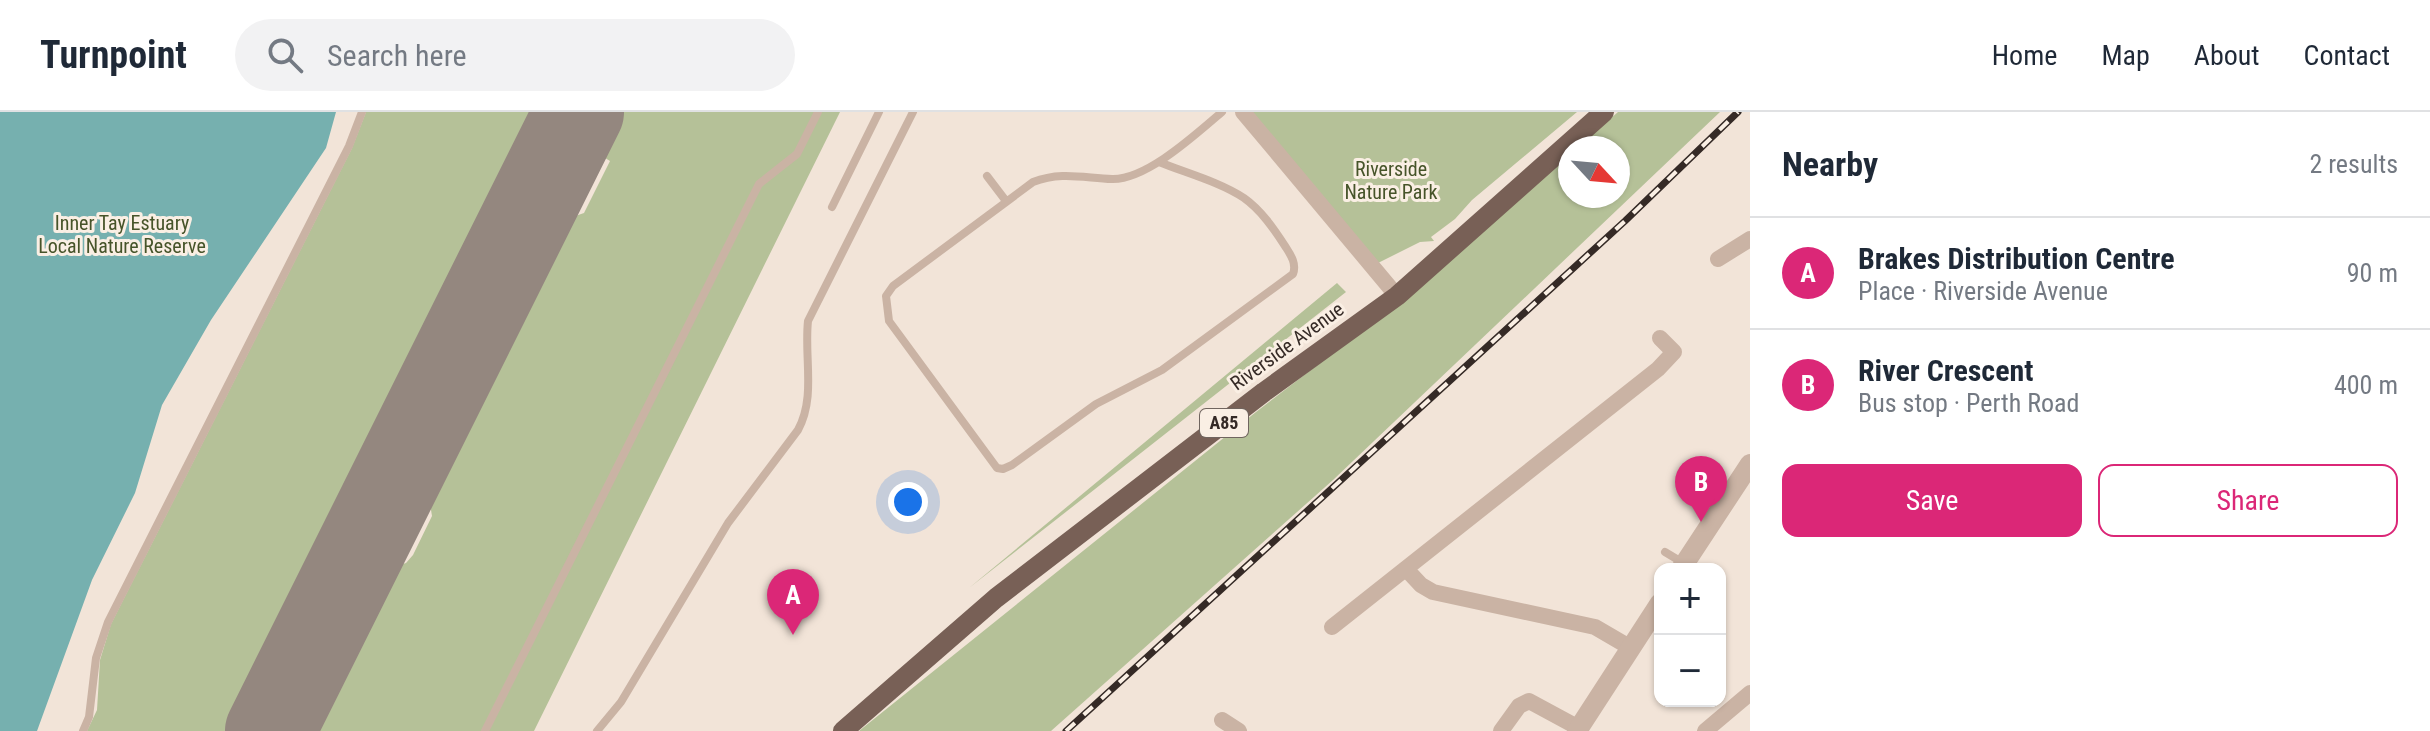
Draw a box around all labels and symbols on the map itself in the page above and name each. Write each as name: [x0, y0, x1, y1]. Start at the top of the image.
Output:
north arrow: [1558, 136, 1630, 208]
park label: Riverside Nature Park: [1344, 157, 1438, 204]
park label: Inner Tay Estuary Local Nature Reserve: [38, 211, 206, 258]
street label: Riverside Avenue: [1226, 297, 1348, 395]
road number: A85: [1200, 409, 1248, 437]
pin: B: [1675, 456, 1727, 522]
your location: [888, 482, 928, 522]
pin: A: [767, 569, 819, 635]

